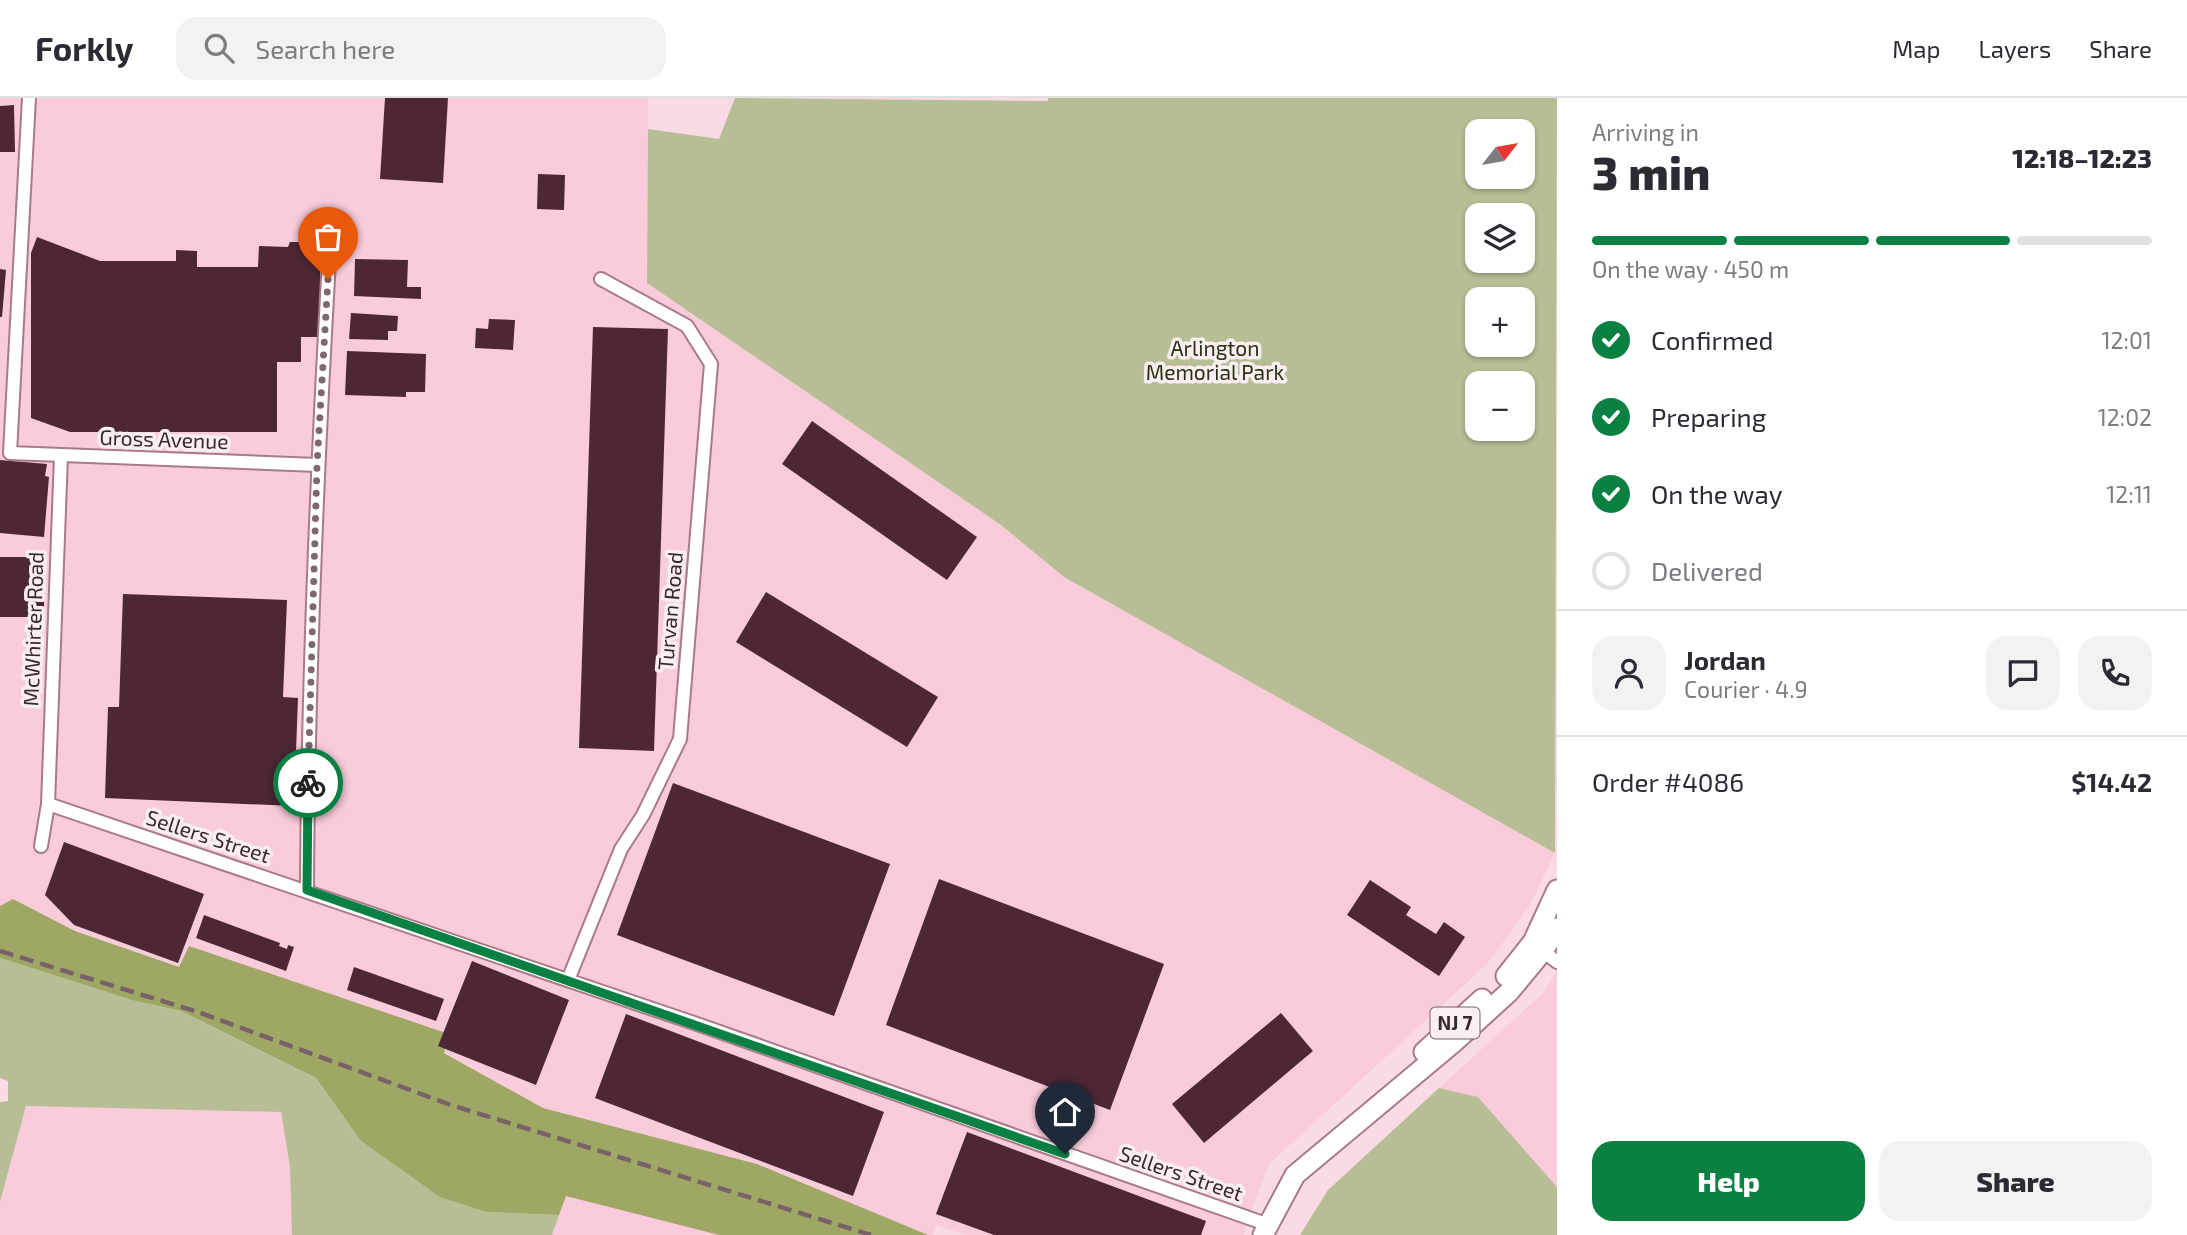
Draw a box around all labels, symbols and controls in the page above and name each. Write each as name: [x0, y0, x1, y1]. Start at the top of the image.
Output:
search box: [176, 17, 666, 80]
text: Forkly: [35, 28, 134, 68]
icon: search: [200, 29, 238, 67]
text: Search here: [256, 33, 395, 64]
text: Map: [1892, 34, 1940, 63]
text: Layers: [1978, 34, 2051, 63]
text: Share: [2089, 34, 2152, 63]
text: Arriving in: [1592, 118, 1699, 146]
north arrow: [1465, 119, 1535, 189]
map controls: [1465, 119, 1535, 441]
text: 12:18–12:23: [2012, 142, 2152, 173]
text: 3 min: [1592, 144, 1710, 199]
button: layers: [1465, 203, 1535, 273]
pin: [298, 207, 358, 279]
icon: bag: [309, 218, 347, 256]
text: On the way · 450 m: [1592, 255, 1789, 283]
button: +: [1465, 287, 1535, 357]
icon: check: [1592, 321, 1630, 359]
text: Confirmed: [1651, 324, 1774, 355]
text: 12:01: [2101, 326, 2152, 354]
park label: Arlington Memorial Park: [1146, 335, 1285, 384]
button: −: [1465, 371, 1535, 441]
icon: check: [1592, 398, 1630, 436]
text: Preparing: [1651, 401, 1766, 432]
text: 12:02: [2098, 403, 2152, 431]
street label: Gross Avenue: [99, 424, 229, 453]
icon: check: [1592, 475, 1630, 513]
text: On the way: [1651, 478, 1782, 509]
text: 12:11: [2106, 480, 2152, 508]
street label: McWhirter Road: [17, 551, 48, 707]
street label: Turvan Road: [652, 551, 687, 671]
text: Delivered: [1651, 555, 1763, 586]
button: person: [1592, 636, 1666, 710]
button: chat: [1986, 636, 2060, 710]
button: phone: [2078, 636, 2152, 710]
text: Jordan: [1684, 644, 1766, 675]
text: Courier · 4.9: [1684, 675, 1808, 703]
courier: [273, 748, 343, 818]
icon: bike: [289, 764, 327, 802]
text: Order #4086: [1592, 766, 1744, 797]
text: $14.42: [2071, 766, 2152, 797]
street label: Sellers Street: [143, 804, 274, 867]
road number: NJ 7: [1430, 1007, 1480, 1038]
pin: [1035, 1082, 1095, 1154]
icon: home: [1046, 1093, 1084, 1131]
street label: Sellers Street: [1116, 1140, 1247, 1205]
button: Help: [1592, 1141, 1865, 1221]
button: Share: [1879, 1141, 2152, 1221]

